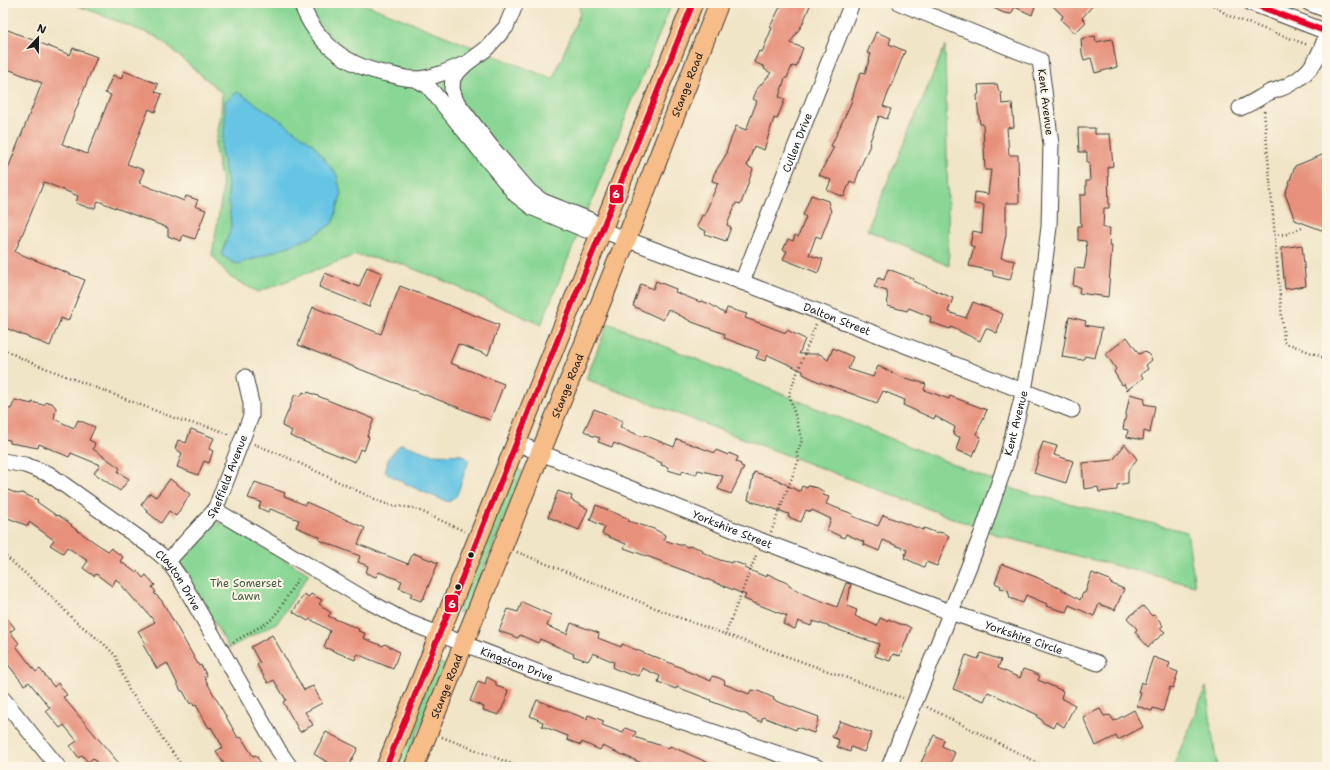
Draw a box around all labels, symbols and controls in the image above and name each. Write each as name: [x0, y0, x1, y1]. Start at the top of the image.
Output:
north arrow: [18, 18, 58, 58]
text: N: [35, 21, 49, 38]
street label: Stange Road: [668, 50, 707, 119]
street label: Kent Avenue: [1034, 68, 1057, 136]
street label: Cullen Drive: [779, 111, 816, 175]
line badge: 6: [609, 184, 624, 204]
text: 6: [612, 187, 620, 202]
street label: Dalton Street: [801, 300, 873, 339]
street label: Stange Road: [548, 351, 588, 420]
street label: Kent Avenue: [1001, 389, 1032, 457]
street label: Sheffield Avenue: [204, 433, 251, 522]
street label: Yorkshire Street: [690, 507, 775, 552]
street label: Clayton Drive: [152, 547, 204, 614]
unlabelled marker: [466, 550, 476, 560]
park label: The Somerset Lawn: [210, 576, 282, 604]
unlabelled marker: [453, 582, 463, 592]
line badge: 6: [444, 594, 459, 613]
text: 6: [448, 597, 456, 612]
street label: Yorkshire Circle: [983, 618, 1065, 658]
street label: Kingston Drive: [478, 644, 555, 685]
street label: Stange Road: [427, 652, 467, 721]

